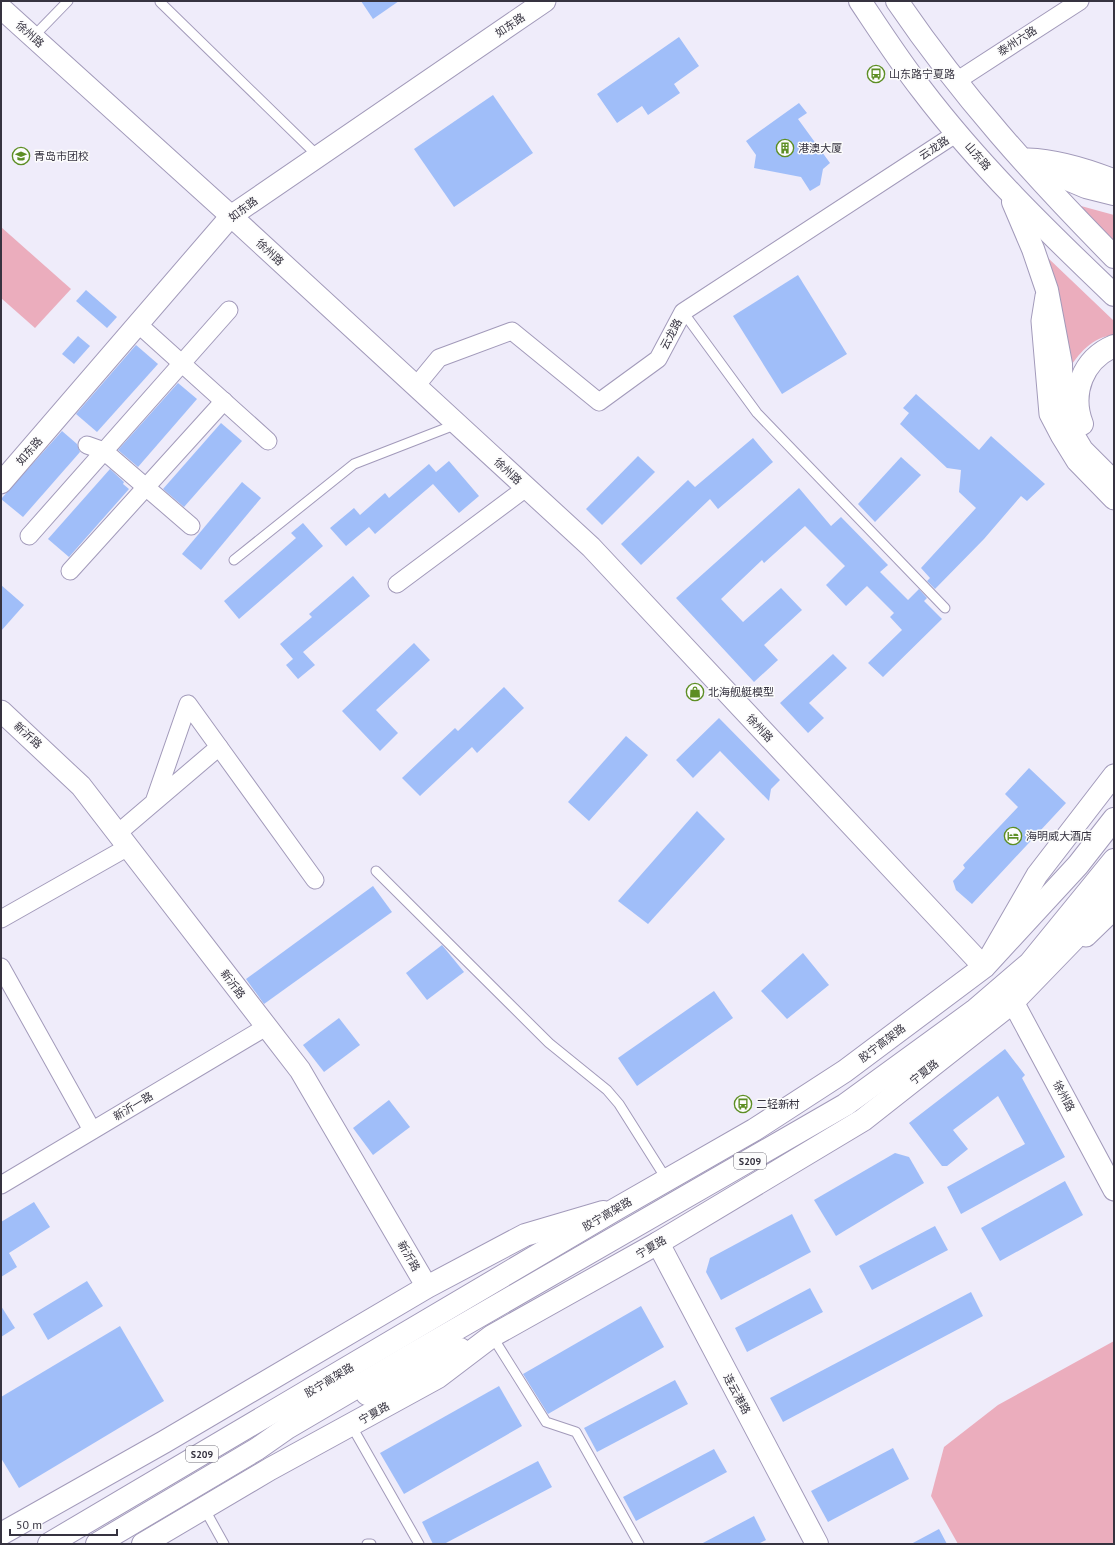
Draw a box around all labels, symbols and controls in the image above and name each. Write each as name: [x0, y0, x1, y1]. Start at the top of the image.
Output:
street label: 如东路: [492, 10, 528, 40]
street label: 徐州路: [13, 18, 47, 50]
street label: 泰州六路: [995, 23, 1039, 59]
bus stop icon: 山东路宁夏路: [866, 64, 886, 84]
place label: 山东路宁夏路: [889, 67, 955, 81]
street label: 云龙路: [916, 133, 952, 163]
building icon: 港澳大厦: [775, 138, 795, 158]
street label: 山东路: [962, 139, 994, 173]
place label: 港澳大厦: [798, 141, 842, 155]
school or university icon: 青岛市团校: [11, 146, 31, 166]
place label: 青岛市团校: [34, 149, 89, 163]
street label: 如东路: [226, 193, 260, 225]
street label: 徐州路: [253, 236, 287, 268]
street label: 云龙路: [657, 316, 685, 352]
street label: 如东路: [13, 434, 45, 468]
street label: 徐州路: [491, 455, 525, 487]
shop icon: 北海舰艇模型: [685, 682, 705, 702]
place label: 北海舰艇模型: [708, 685, 774, 699]
street label: 徐州路: [744, 711, 776, 745]
street label: 新沂路: [11, 719, 45, 751]
hotel icon: 海明威大酒店: [1003, 826, 1023, 846]
place label: 海明威大酒店: [1026, 829, 1092, 843]
street label: 新沂路: [217, 967, 249, 1001]
street label: 胶宁高架路: [856, 1021, 908, 1065]
street label: 宁夏路: [907, 1056, 941, 1088]
street label: 徐州路: [1050, 1078, 1078, 1114]
street label: 新沂一路: [111, 1089, 155, 1123]
bus stop icon: 二轻新村: [733, 1094, 753, 1114]
place label: 二轻新村: [756, 1097, 800, 1111]
road number: S209: [734, 1153, 766, 1169]
street label: 胶宁高架路: [580, 1194, 634, 1234]
street label: 宁夏路: [633, 1233, 669, 1261]
street label: 新沂路: [395, 1238, 423, 1274]
street label: 胶宁高架路: [302, 1360, 356, 1400]
street label: 连云港路: [720, 1371, 754, 1417]
street label: 宁夏路: [356, 1399, 392, 1427]
road number: S209: [186, 1446, 218, 1462]
scale bar: [10, 1511, 117, 1537]
text: 50 m: [16, 1517, 42, 1532]

